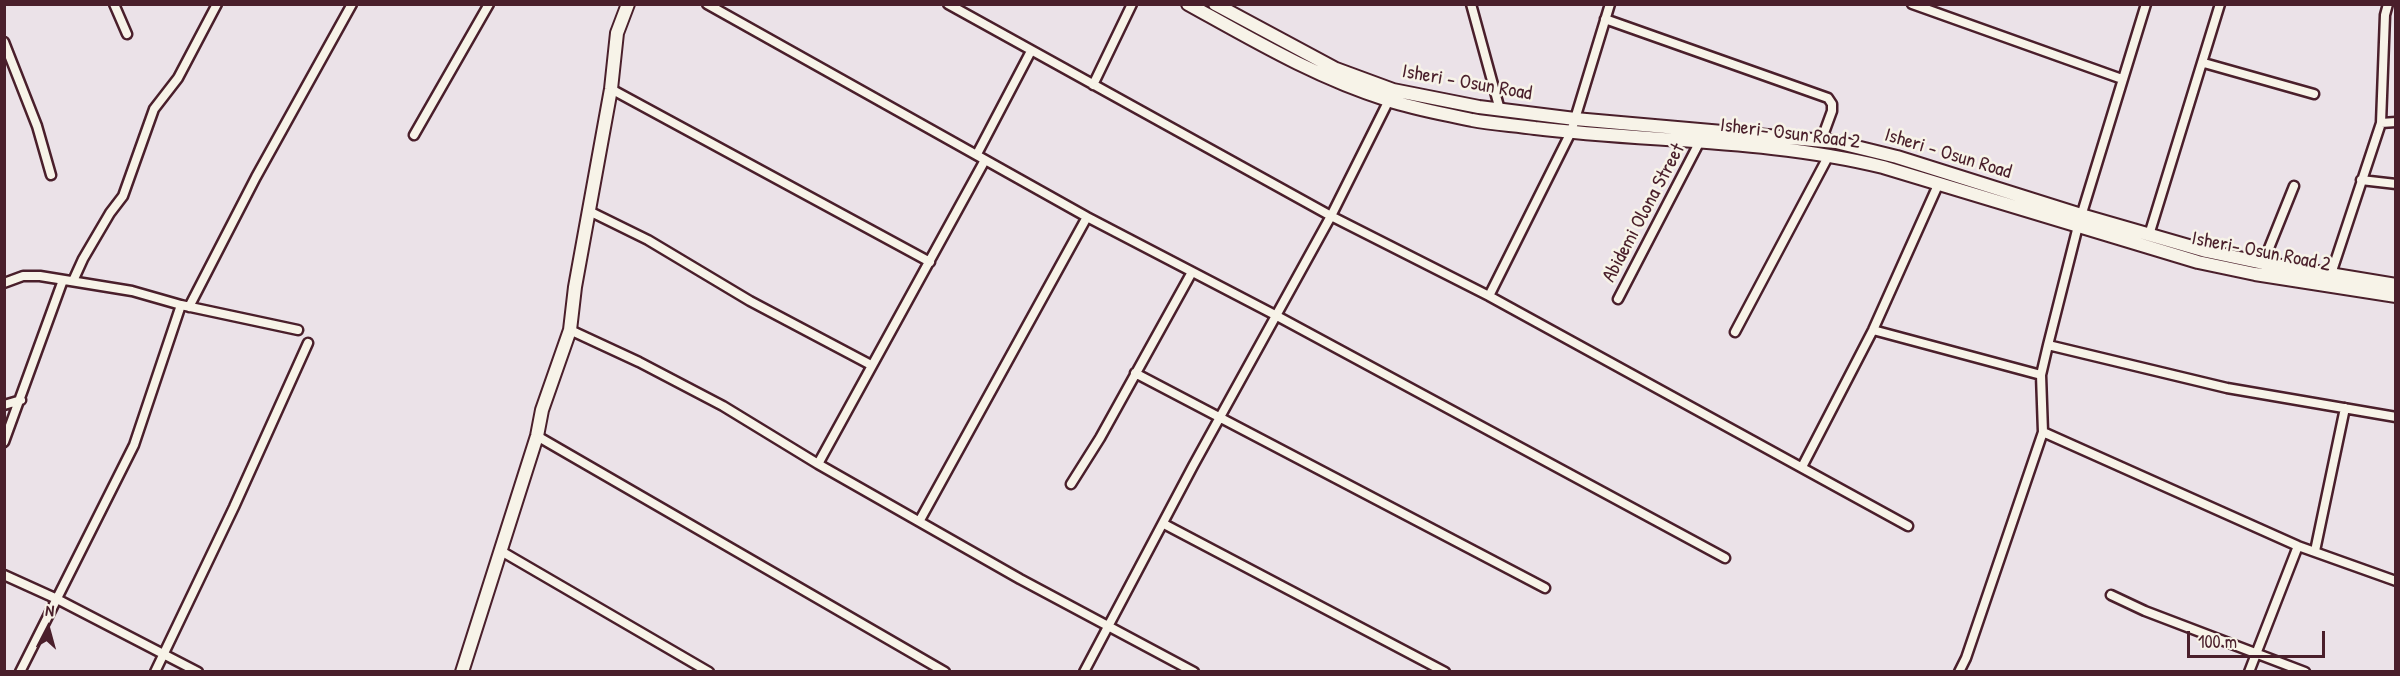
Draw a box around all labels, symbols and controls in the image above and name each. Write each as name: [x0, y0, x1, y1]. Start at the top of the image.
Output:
street label: Isheri - Osun Road: [1400, 60, 1534, 106]
street label: Isheri- Osun Road 2: [1719, 114, 1861, 154]
street label: Isheri - Osun Road: [1882, 123, 2014, 185]
street label: Abidemi Olona Street: [1597, 140, 1691, 286]
street label: Isheri- Osun Road 2: [2190, 227, 2332, 277]
north arrow: [18, 598, 78, 658]
text: N: [44, 599, 55, 621]
scale bar: [2190, 619, 2328, 657]
text: 100 m: [2198, 629, 2237, 654]

